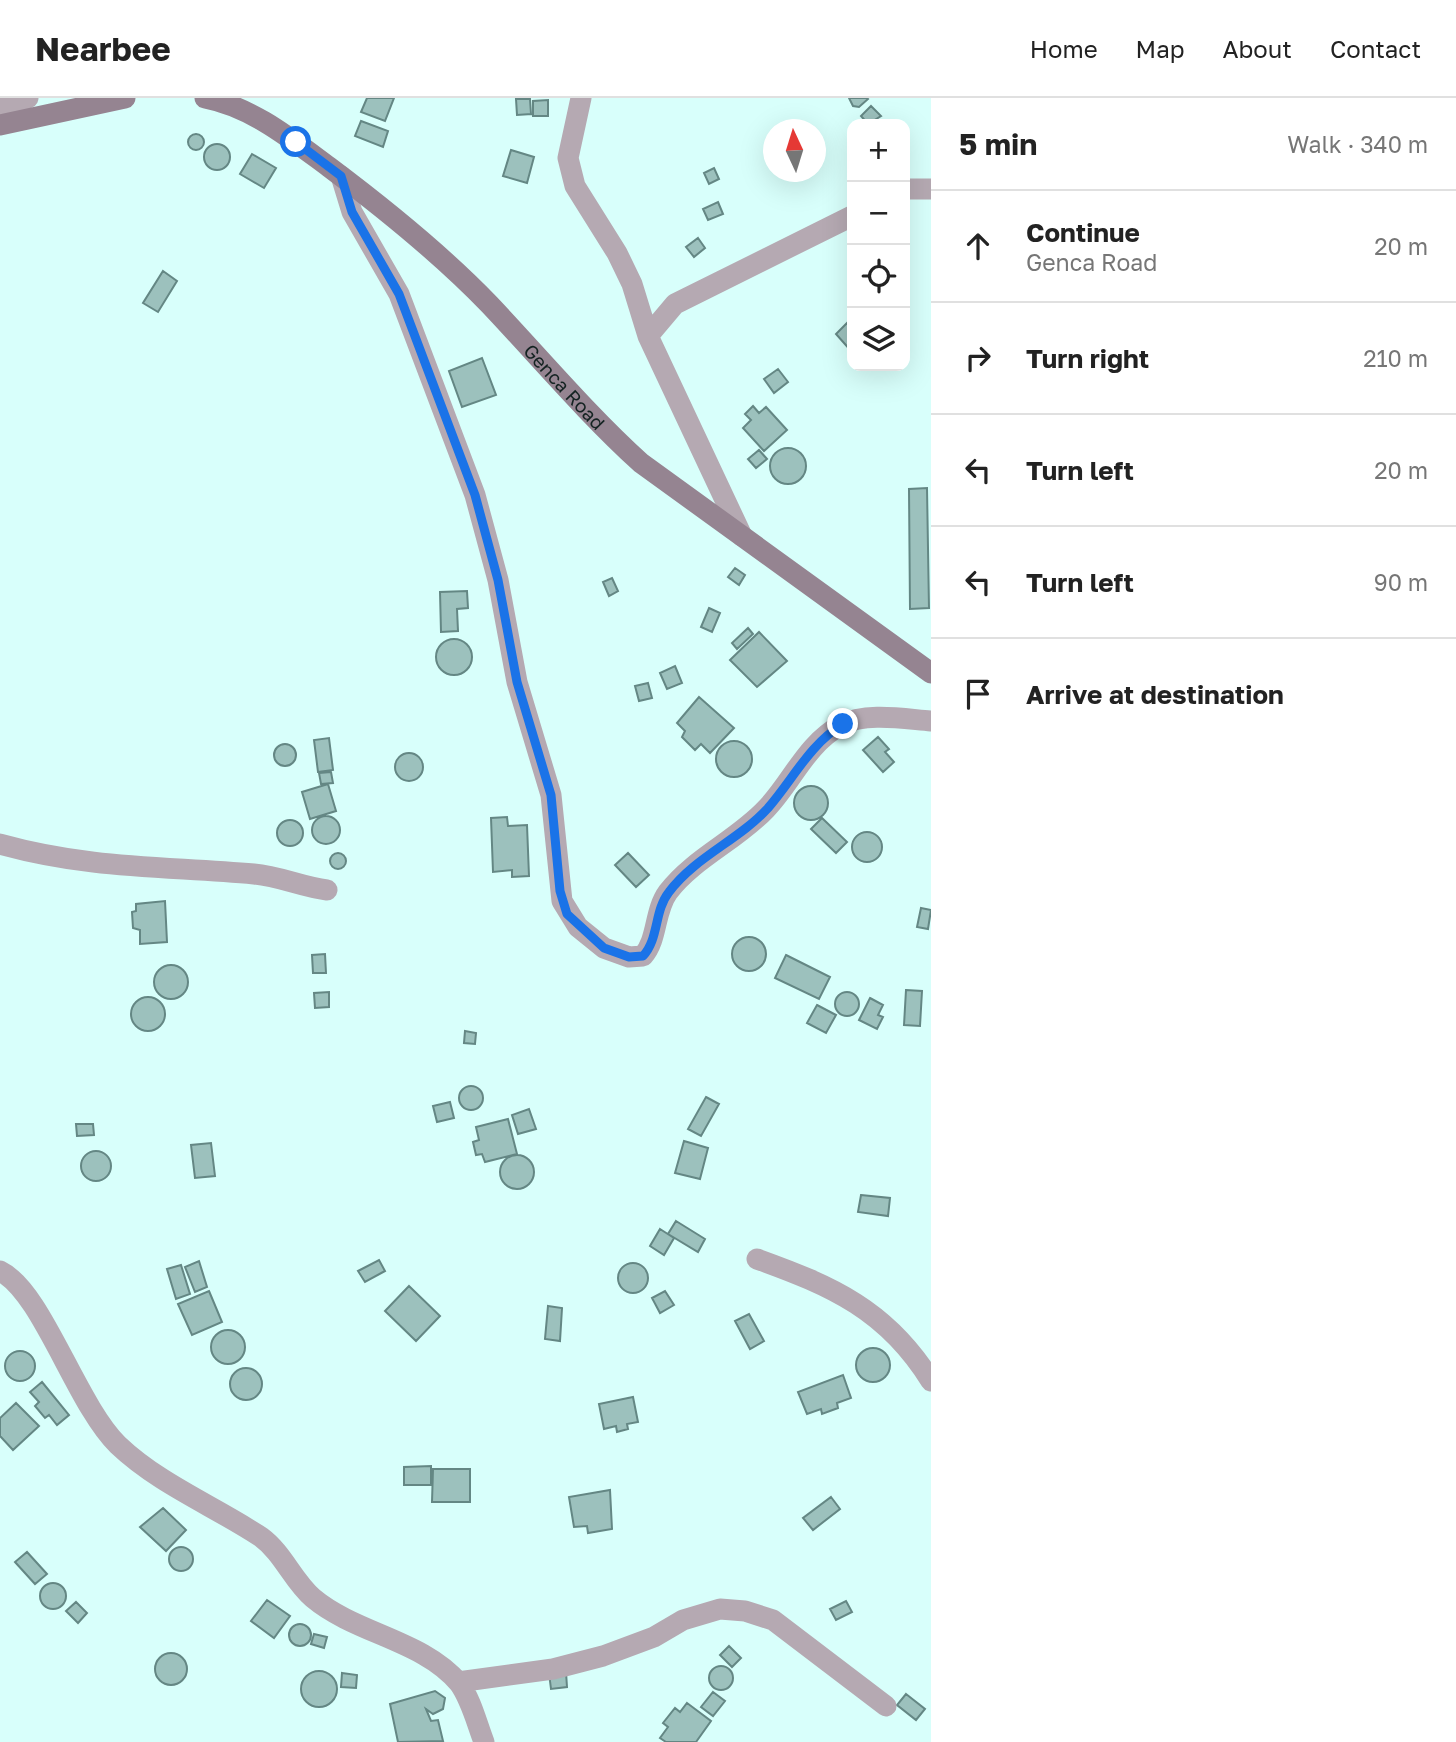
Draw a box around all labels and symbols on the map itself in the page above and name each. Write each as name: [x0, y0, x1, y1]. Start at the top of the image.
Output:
north arrow: [763, 119, 826, 182]
route start: [280, 126, 311, 157]
street label: Genca Road: [520, 339, 610, 434]
route end: [827, 708, 858, 739]

